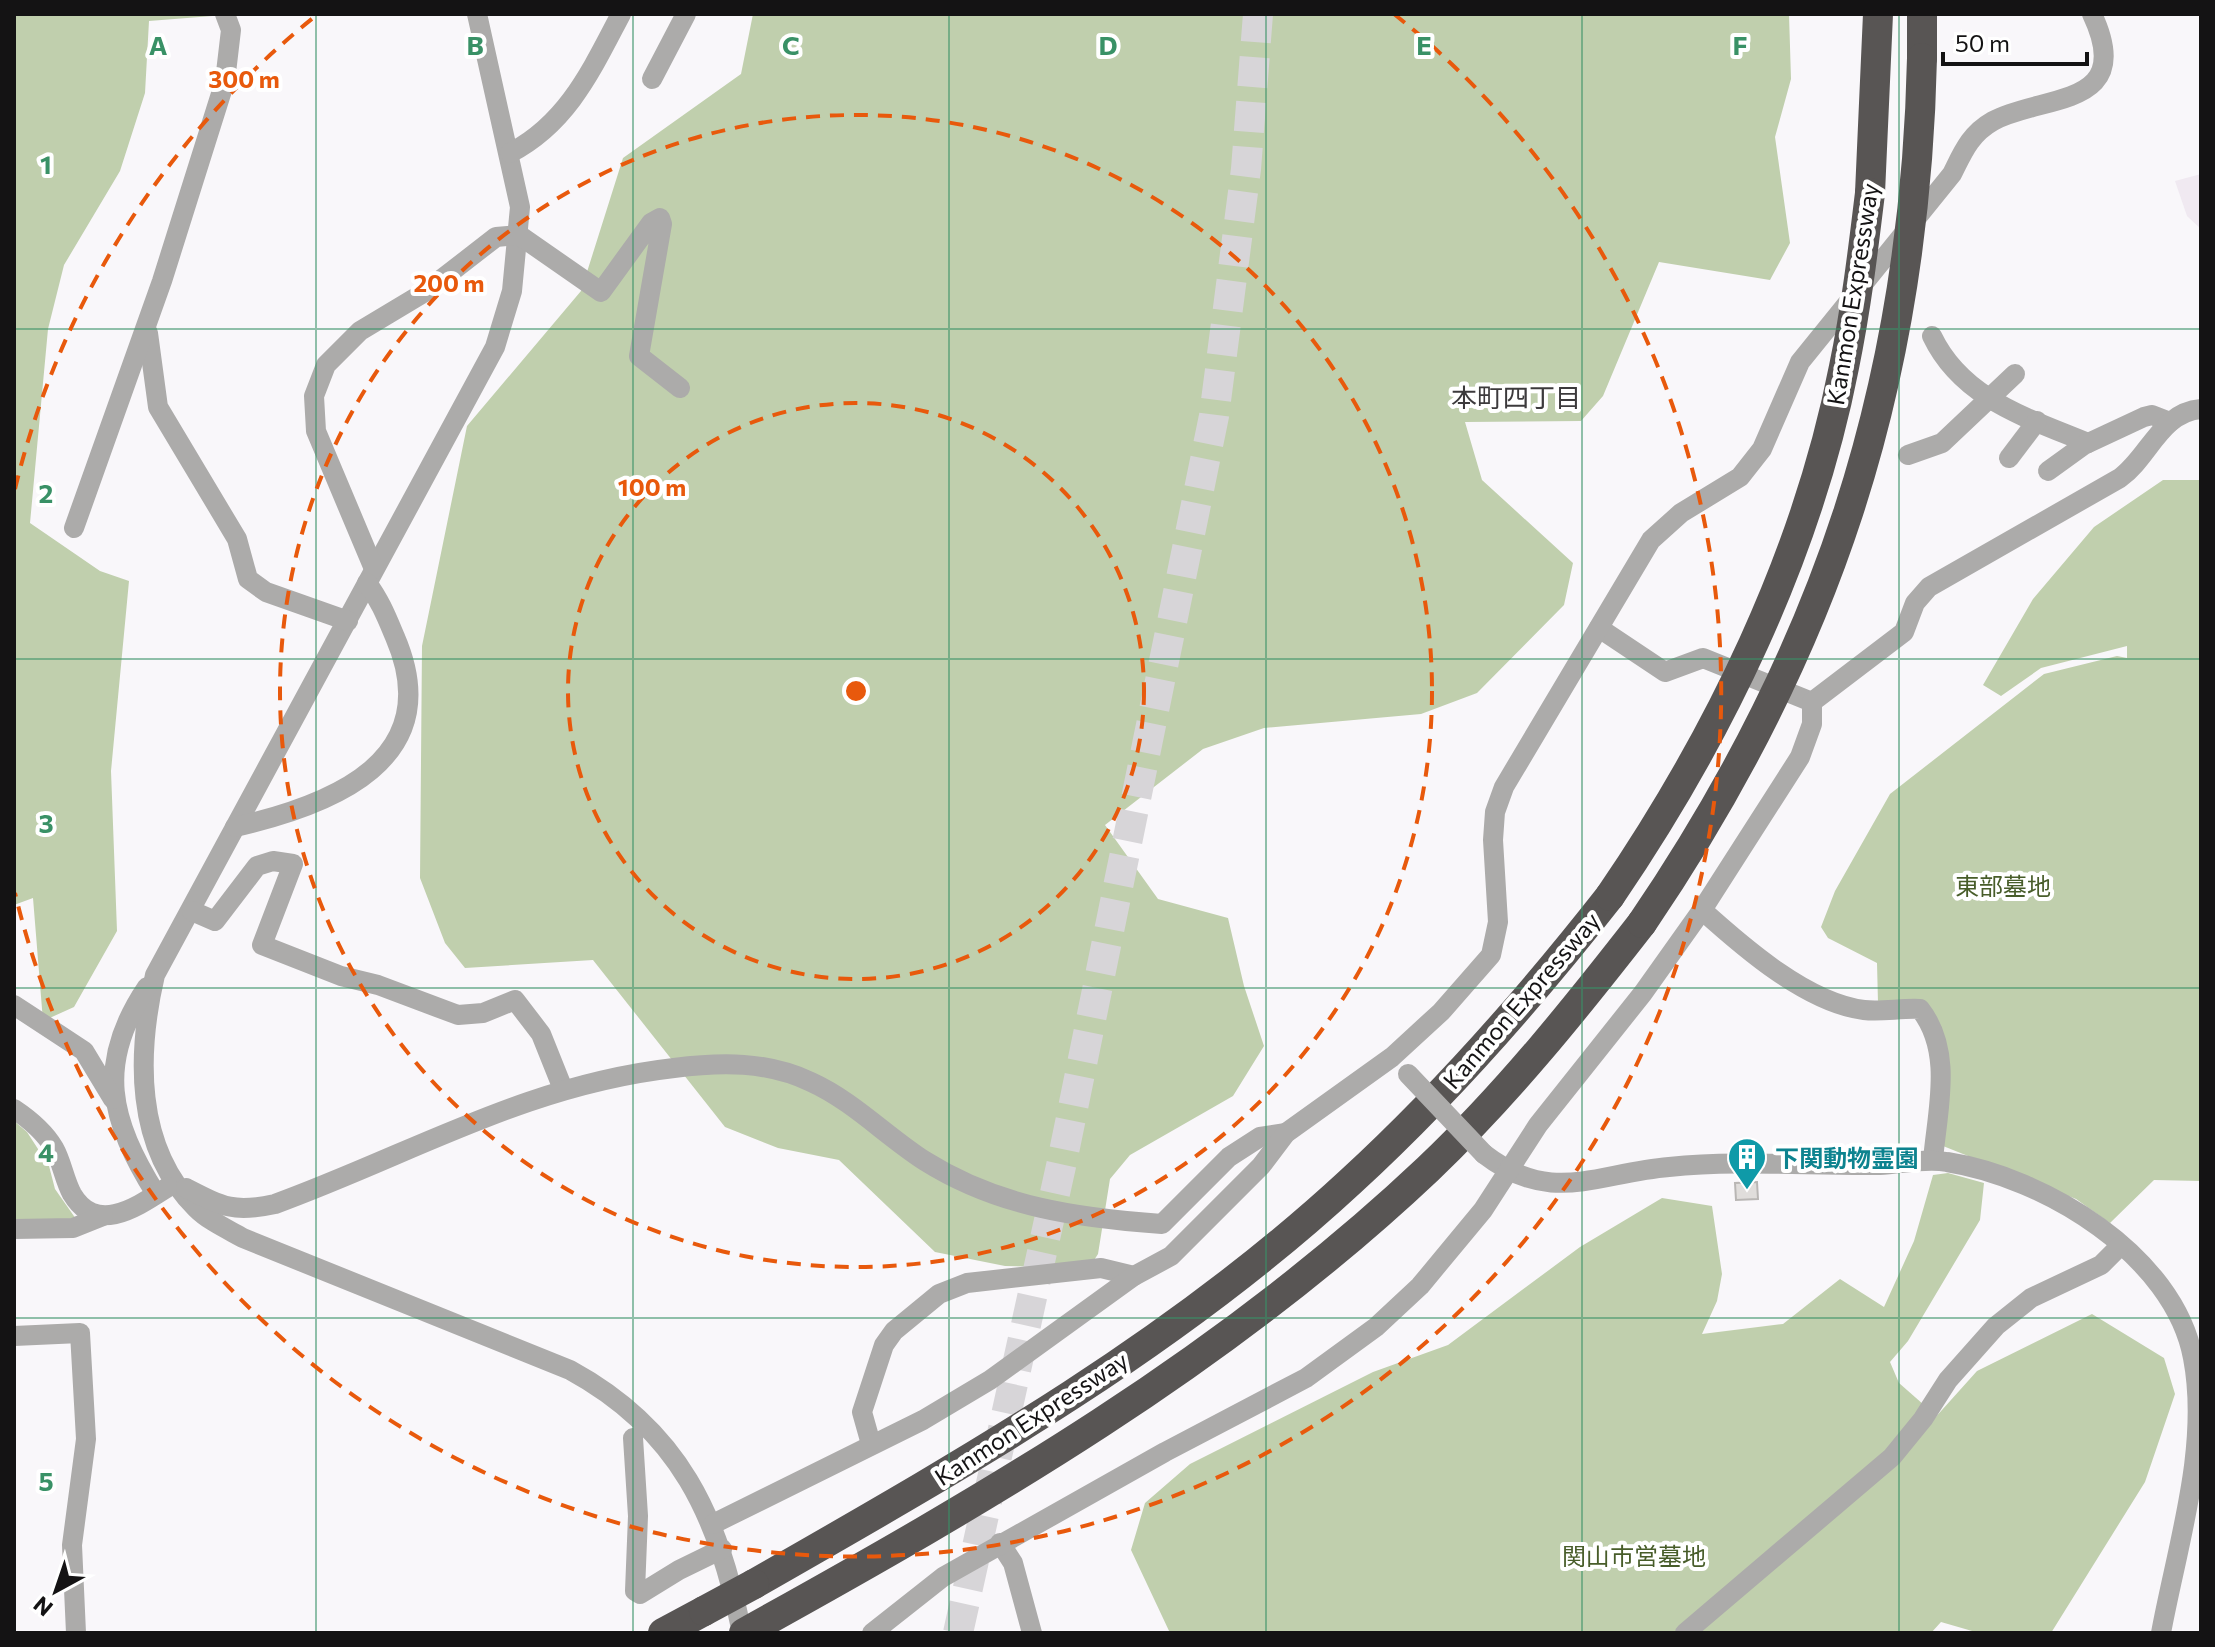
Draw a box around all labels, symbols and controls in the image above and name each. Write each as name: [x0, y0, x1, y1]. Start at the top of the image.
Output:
scale bar: [1943, 16, 2087, 66]
text: 50 m: [1955, 28, 2010, 57]
text: A: [149, 29, 168, 60]
text: B: [466, 29, 484, 60]
text: C: [782, 29, 800, 60]
text: D: [1098, 29, 1118, 60]
text: E: [1416, 29, 1432, 60]
text: F: [1732, 29, 1748, 60]
text: 300 m: [208, 64, 280, 93]
text: 1: [40, 148, 52, 179]
street label: Kanmon Expressway: [1820, 181, 1884, 407]
text: 200 m: [414, 268, 484, 297]
district label: 本町四丁目: [1451, 381, 1581, 412]
text: 100 m: [618, 472, 686, 501]
text: 2: [39, 477, 53, 508]
centre of rings: [842, 677, 870, 705]
text: 3: [38, 807, 54, 838]
park label: 東部墓地: [1955, 871, 2051, 900]
street label: Kanmon Expressway: [1436, 906, 1606, 1094]
text: 4: [38, 1136, 54, 1167]
building icon: 下関動物霊園: [1726, 1136, 1768, 1191]
place label: 下関動物霊園: [1775, 1143, 1919, 1172]
street label: Kanmon Expressway: [929, 1345, 1133, 1491]
text: 5: [38, 1465, 54, 1496]
park label: 関山市営墓地: [1562, 1541, 1706, 1570]
north arrow: [16, 1551, 96, 1631]
text: N: [28, 1591, 58, 1622]

